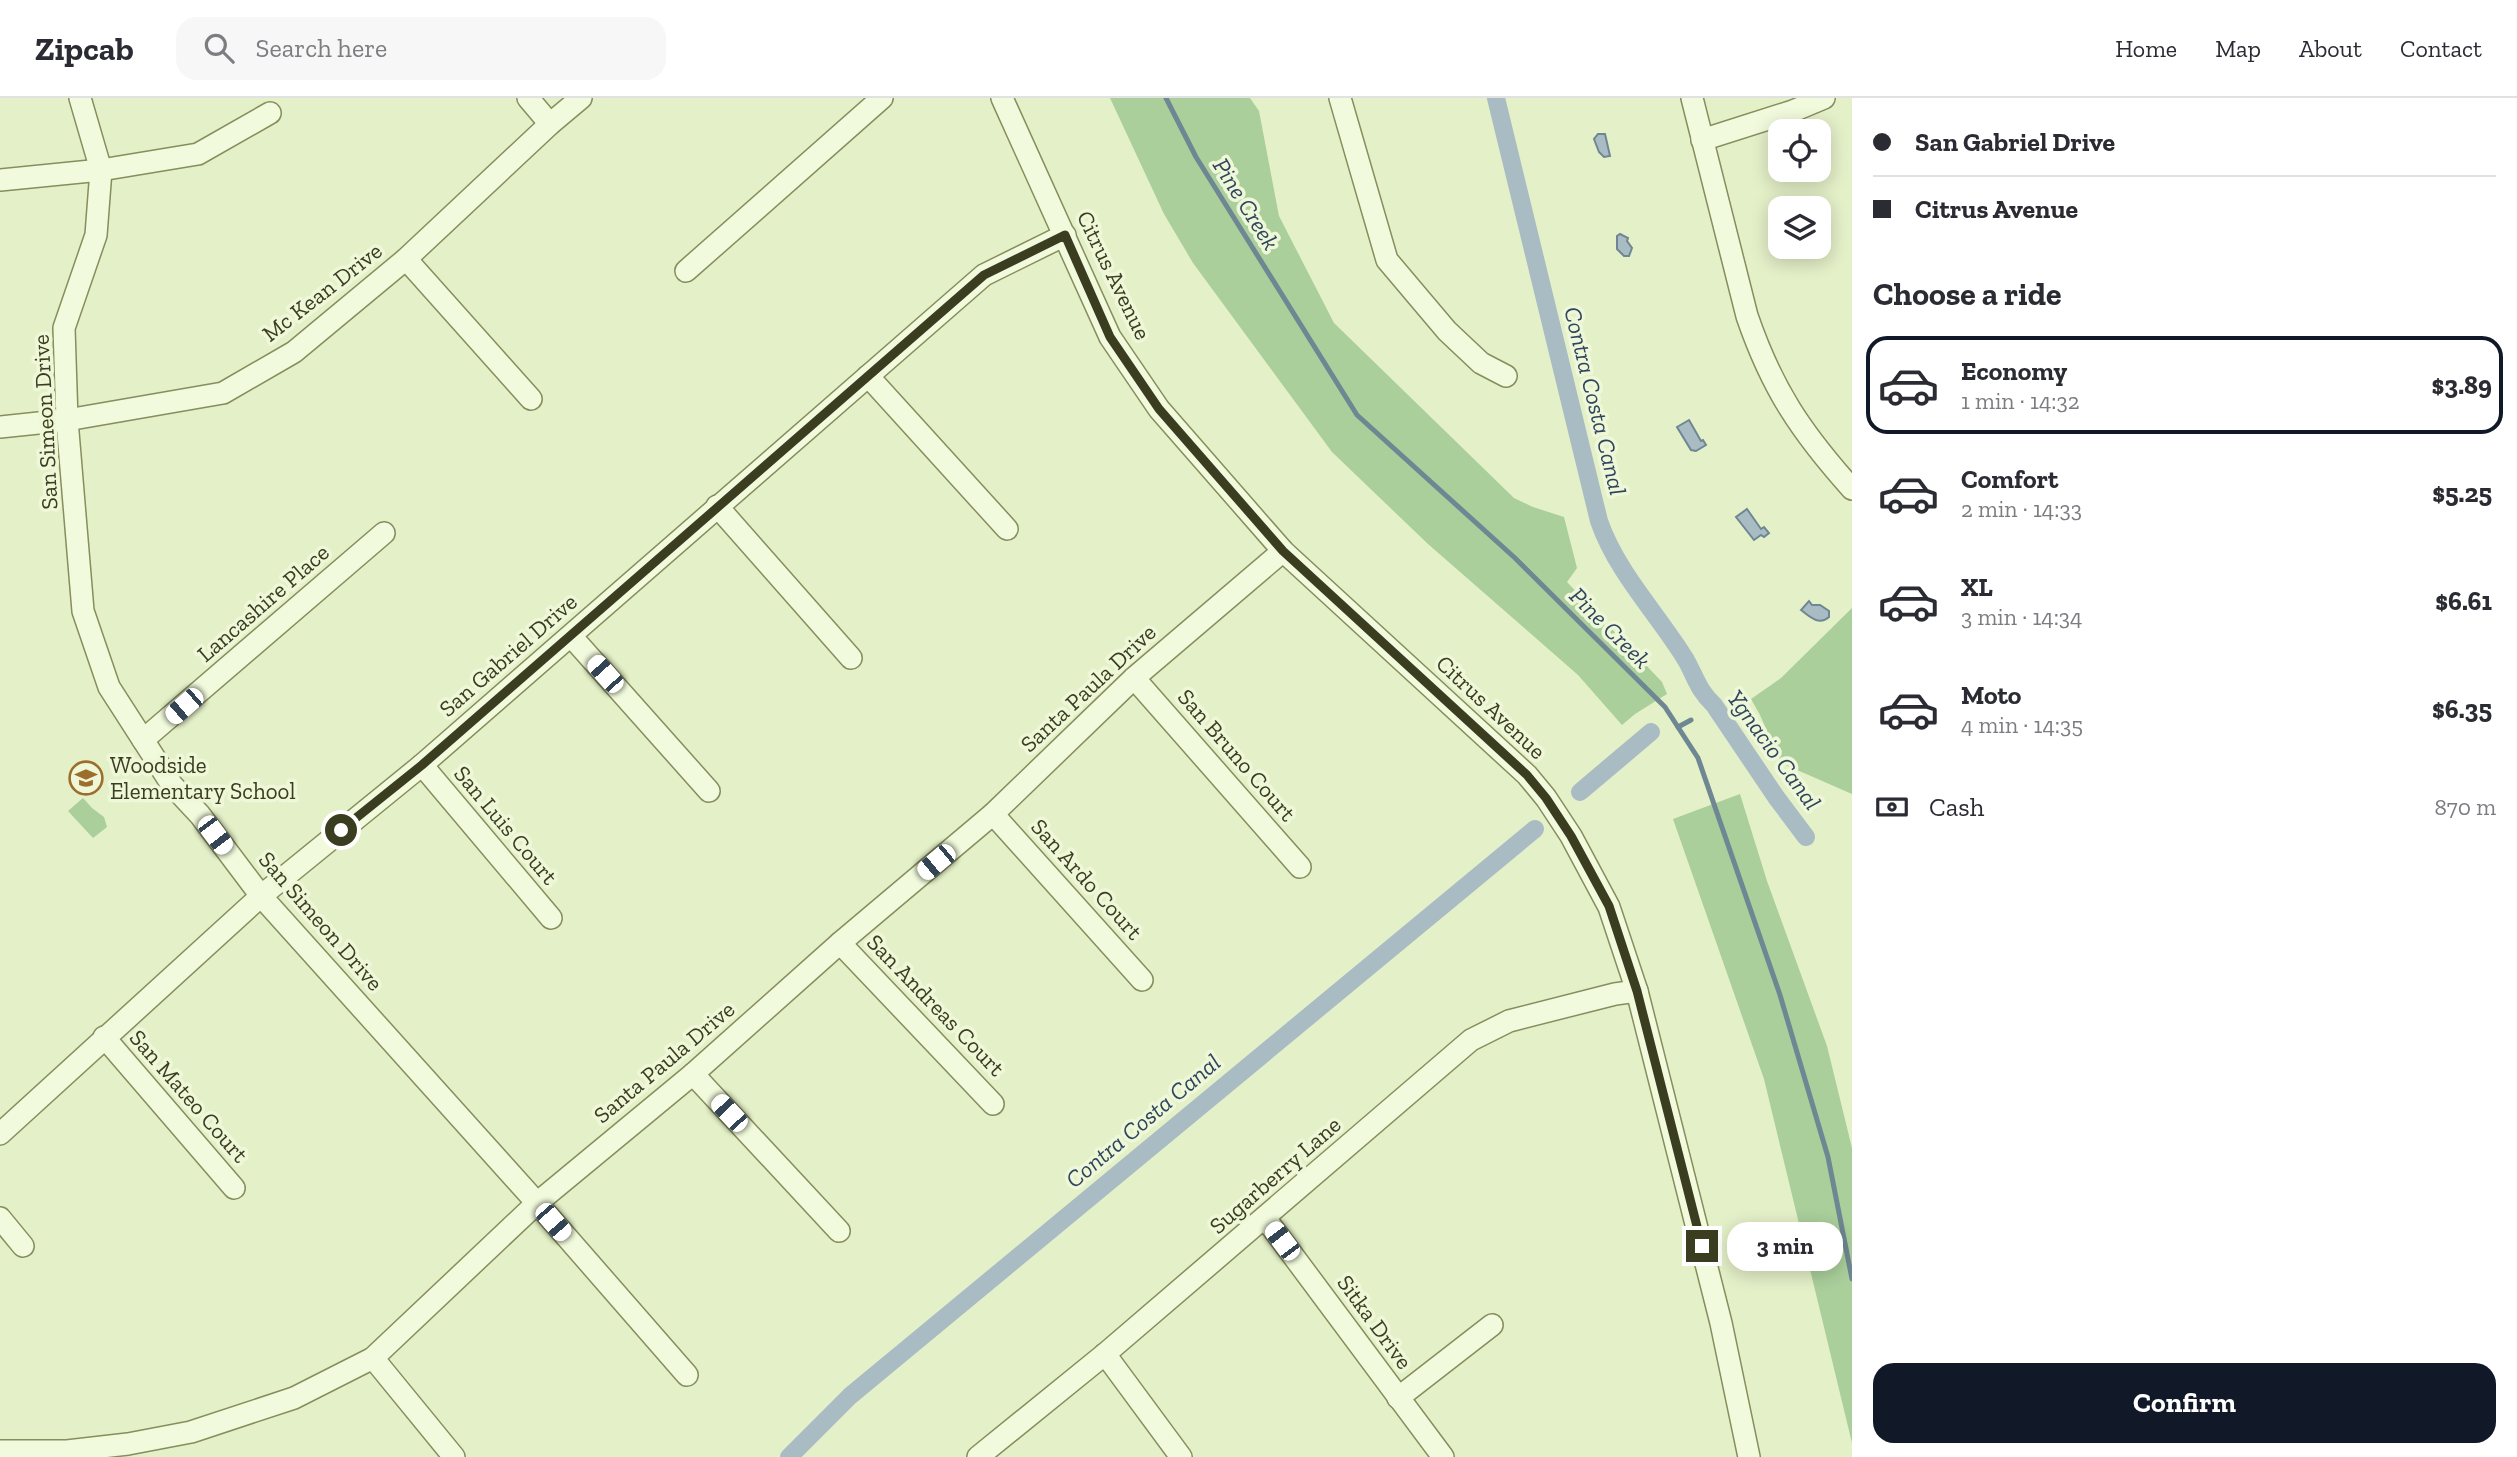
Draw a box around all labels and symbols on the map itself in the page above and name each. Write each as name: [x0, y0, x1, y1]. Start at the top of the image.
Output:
water label: Pine Creek: [1207, 152, 1286, 255]
street label: Citrus Avenue: [1071, 206, 1157, 344]
street label: Mc Kean Drive: [256, 237, 388, 347]
water label: Contra Costa Canal: [1558, 304, 1633, 498]
street label: San Simeon Drive: [26, 334, 64, 510]
street label: Lancashire Place: [191, 538, 335, 668]
water label: Pine Creek: [1564, 581, 1657, 674]
street label: San Gabriel Drive: [433, 588, 583, 722]
street label: Santa Paula Drive: [1014, 618, 1162, 758]
street label: Citrus Avenue: [1430, 649, 1552, 765]
car: [584, 651, 627, 697]
street label: San Bruno Court: [1172, 683, 1302, 827]
car: [162, 684, 207, 728]
water label: Ygnacio Canal: [1721, 684, 1827, 815]
place label: Woodside Elementary School: [110, 751, 296, 805]
school or university icon: Woodside Elementary School: [67, 759, 105, 797]
street label: San Luis Court: [448, 760, 564, 890]
car: [194, 812, 237, 858]
street label: San Ardo Court: [1025, 813, 1149, 946]
route start: [325, 814, 357, 846]
car: [914, 840, 959, 884]
street label: San Simeon Drive: [253, 846, 389, 996]
street label: San Andreas Court: [861, 928, 1011, 1082]
street label: Santa Paula Drive: [588, 995, 740, 1129]
street label: San Mateo Court: [124, 1024, 255, 1169]
water label: Contra Costa Canal: [1059, 1048, 1226, 1194]
car: [707, 1090, 752, 1136]
street label: Sugarberry Lane: [1204, 1110, 1346, 1240]
car: [532, 1199, 575, 1245]
car: [1261, 1218, 1304, 1264]
callout: 3 min: [1726, 1222, 1842, 1270]
route end: [1686, 1230, 1718, 1262]
street label: Sitka Drive: [1331, 1269, 1419, 1375]

